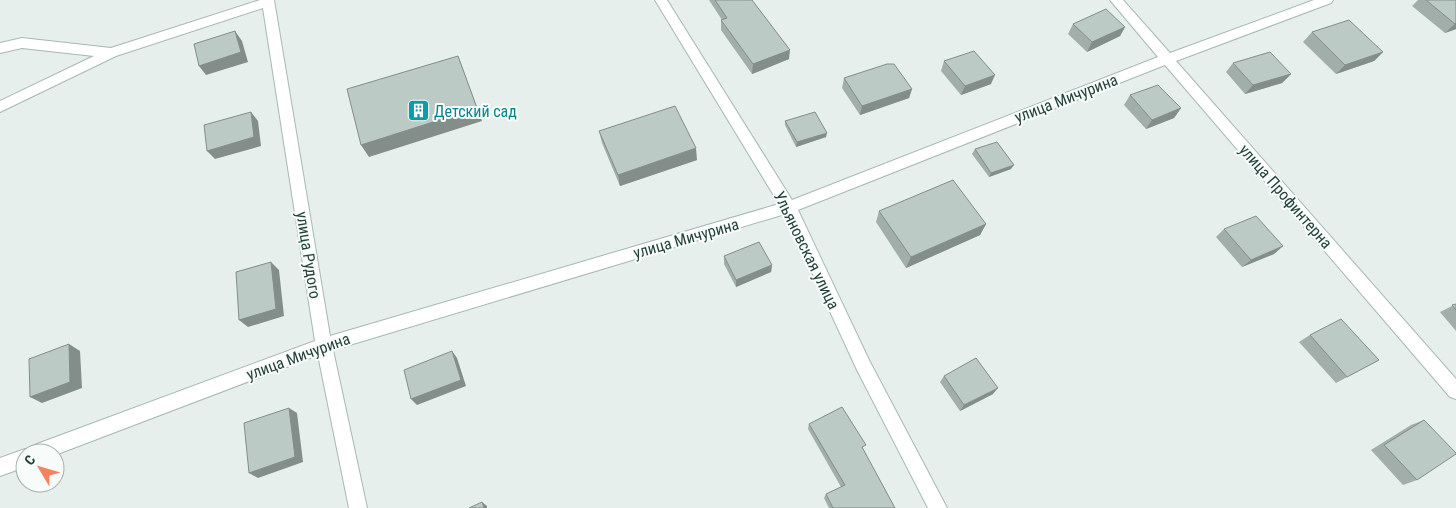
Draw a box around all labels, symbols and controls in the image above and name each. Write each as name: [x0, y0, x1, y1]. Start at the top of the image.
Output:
street label: улица Мичурина: [1012, 70, 1120, 127]
building icon: Детский сад: [406, 99, 430, 123]
place label: Детский сад: [434, 102, 517, 121]
street label: улица Профинтерна: [1235, 140, 1336, 252]
street label: Ульяновская улица: [770, 188, 843, 312]
street label: улица Рудого: [292, 210, 325, 300]
street label: улица Мичурина: [631, 214, 741, 263]
street label: улица Мичурина: [244, 329, 353, 384]
north arrow: [15, 443, 65, 493]
text: С: [21, 452, 39, 468]

